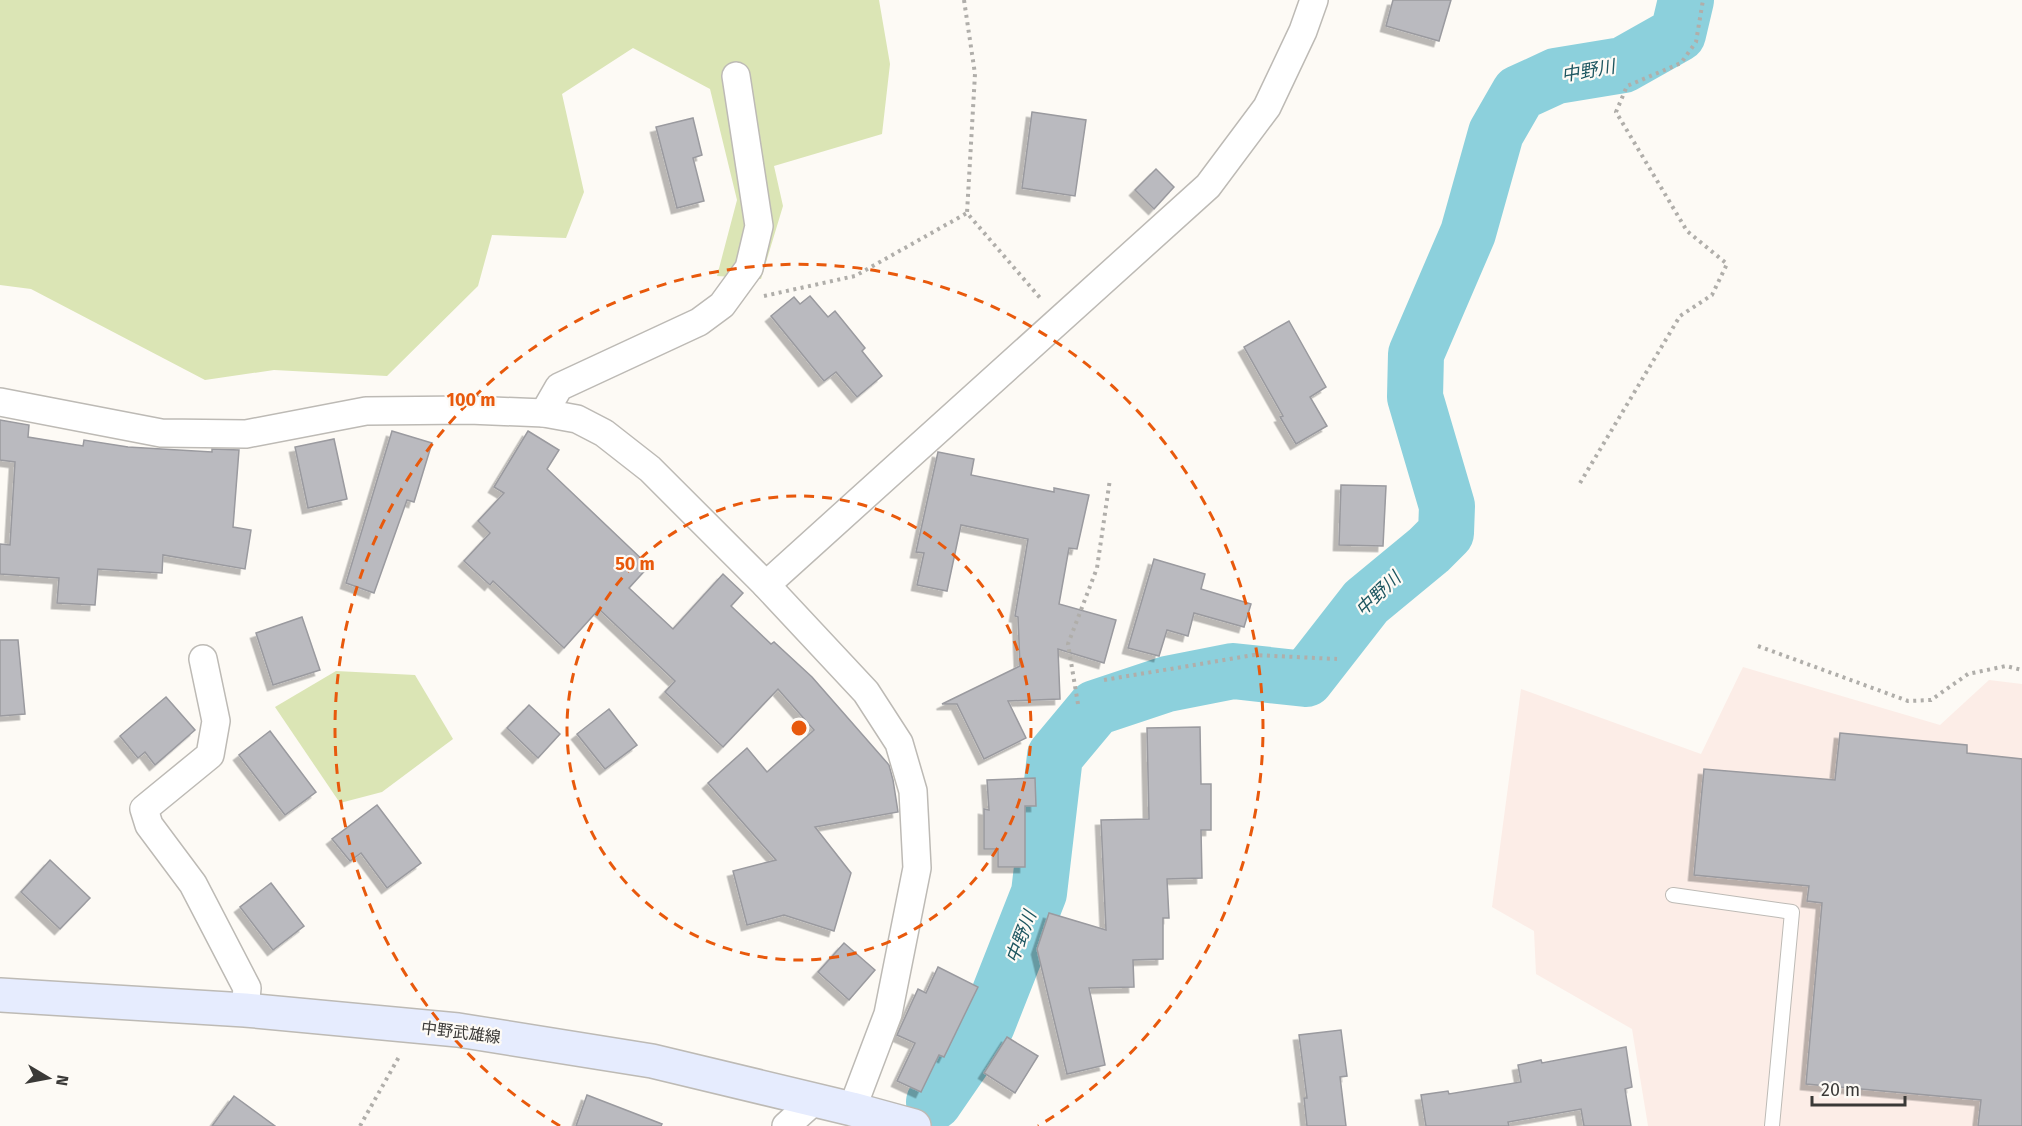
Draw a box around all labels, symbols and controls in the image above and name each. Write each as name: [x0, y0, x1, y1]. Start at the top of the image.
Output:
water label: 中野川: [1560, 55, 1618, 87]
text: 100 m: [447, 389, 495, 411]
text: 50 m: [615, 553, 655, 575]
water label: 中野川: [1351, 566, 1407, 621]
centre of rings: [789, 718, 809, 738]
water label: 中野川: [1001, 906, 1042, 966]
street label: 中野武雄線: [420, 1018, 502, 1047]
north arrow: [18, 1048, 78, 1108]
scale bar: [1812, 1069, 1905, 1107]
text: N: [52, 1074, 73, 1087]
text: 20 m: [1821, 1079, 1860, 1101]

